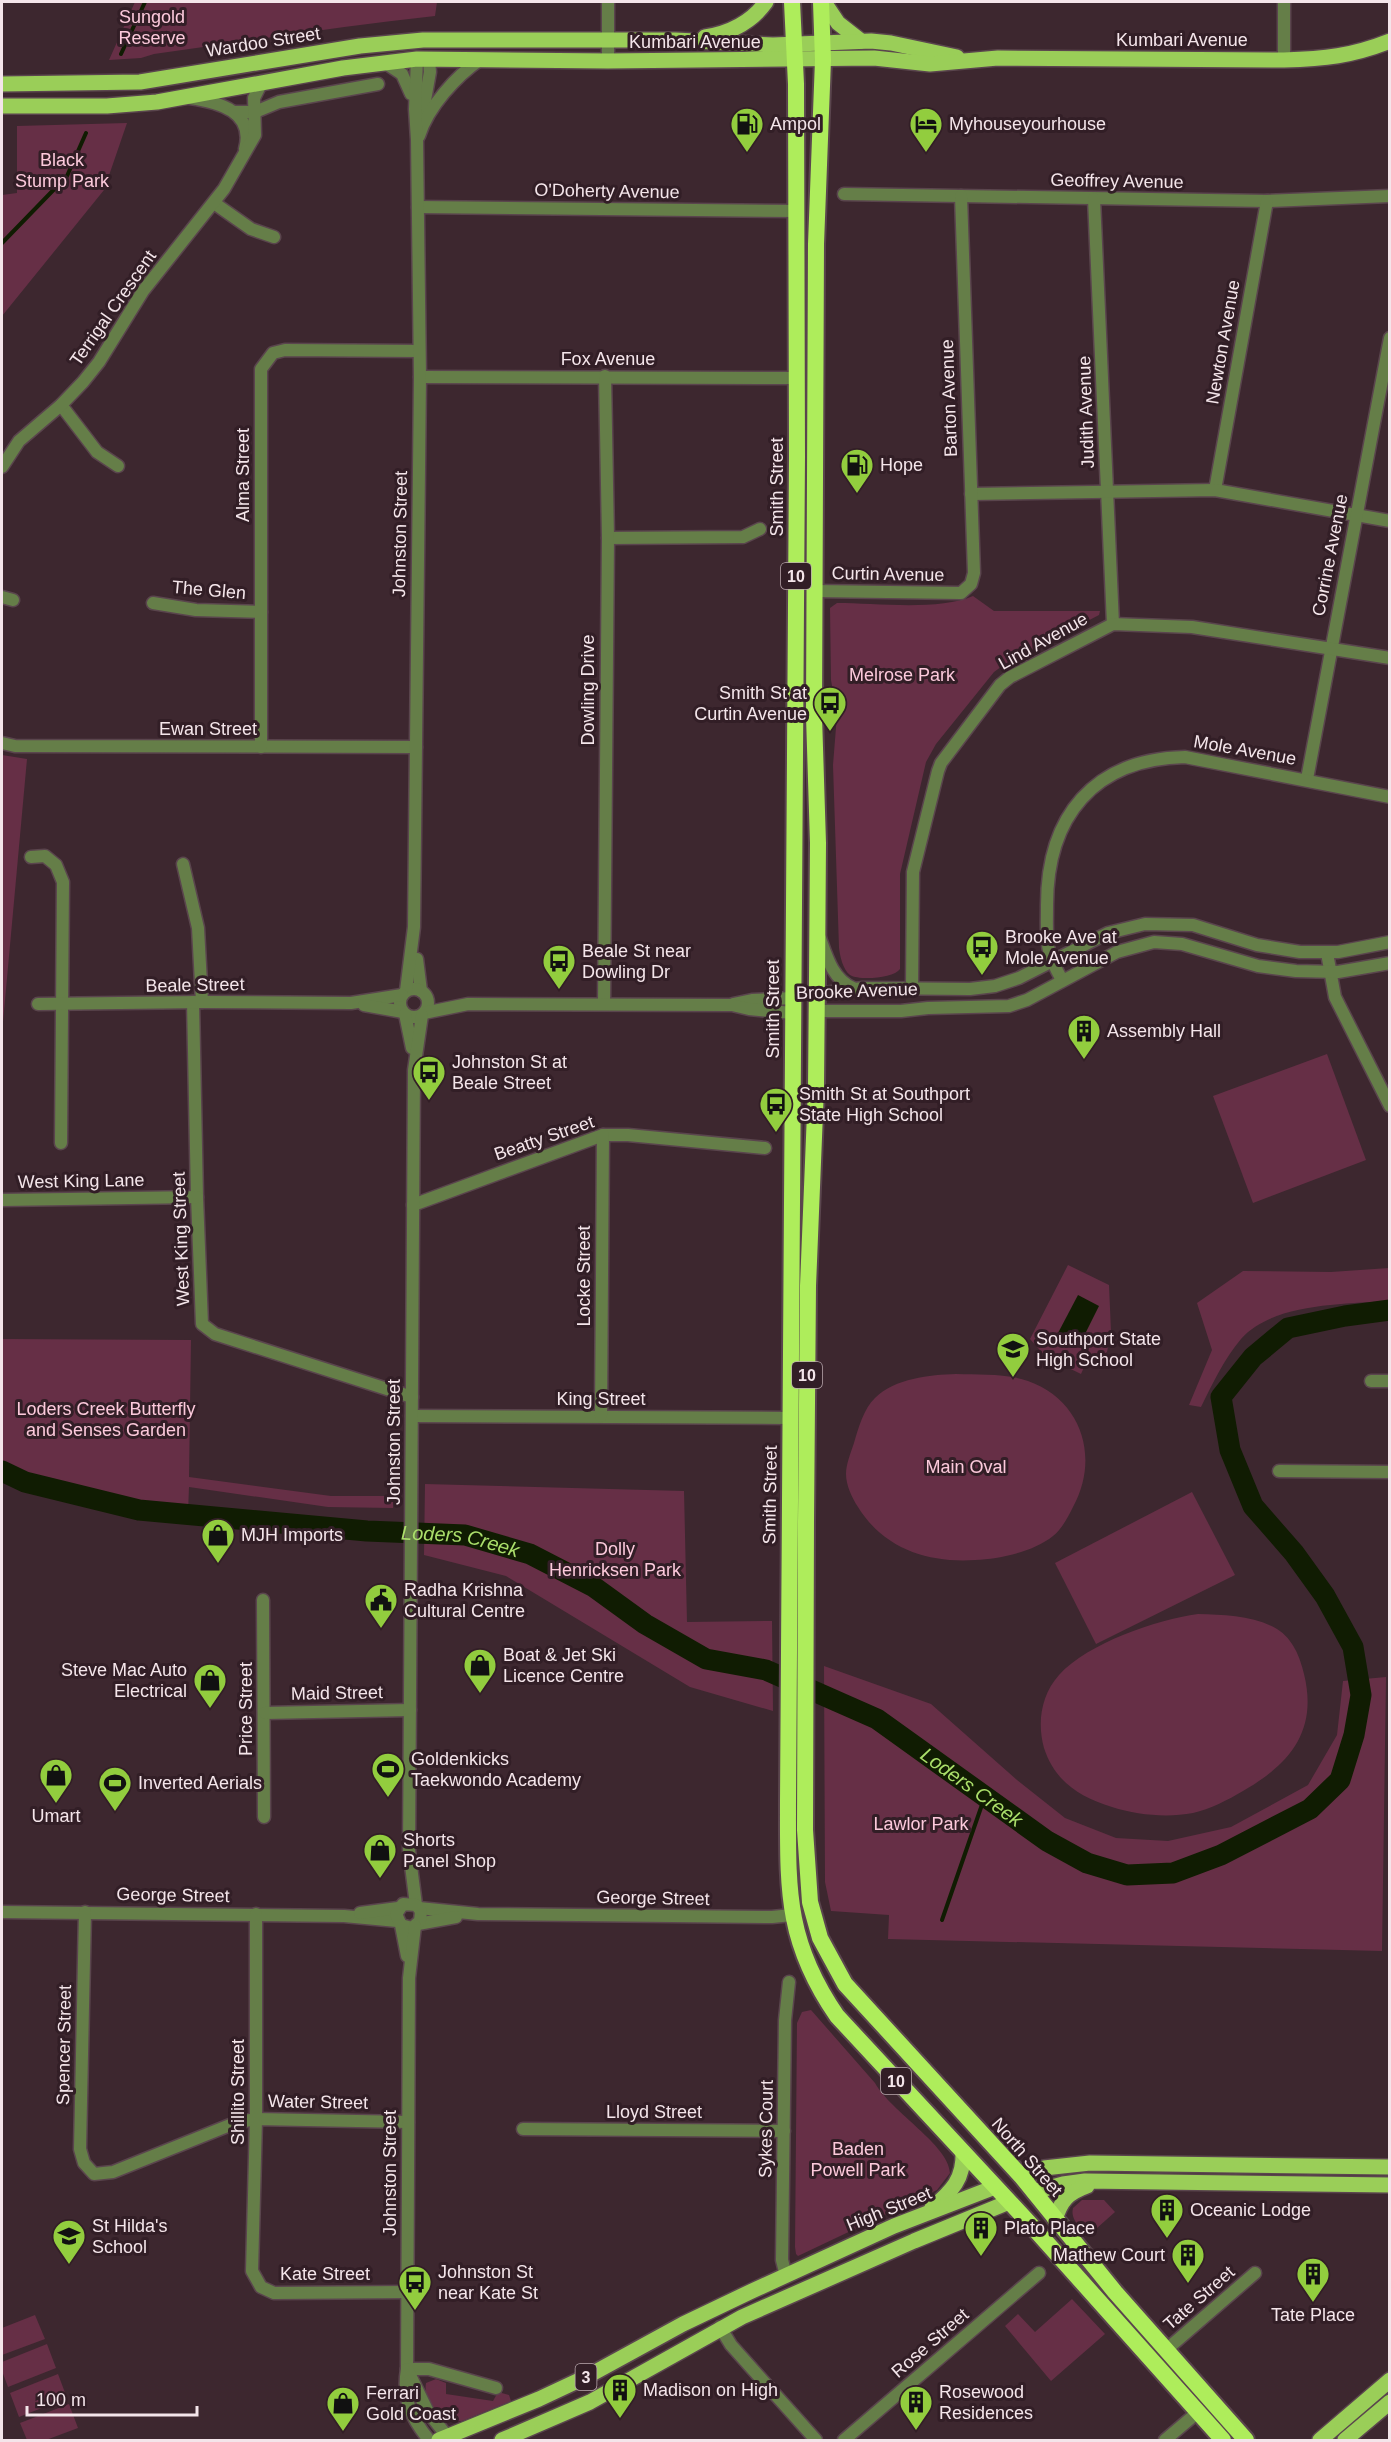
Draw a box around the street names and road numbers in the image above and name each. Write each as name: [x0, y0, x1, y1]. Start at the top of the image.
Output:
street label: Wardoo Street: [204, 23, 322, 61]
street label: Kumbari Avenue: [1116, 30, 1248, 50]
street label: Kumbari Avenue: [629, 32, 761, 52]
street label: Geoffrey Avenue: [1050, 170, 1184, 192]
street label: O'Doherty Avenue: [534, 180, 680, 202]
street label: Terrigal Crescent: [66, 247, 160, 369]
street label: Newton Avenue: [1202, 278, 1244, 406]
street label: Barton Avenue: [937, 339, 961, 457]
street label: Fox Avenue: [561, 349, 655, 369]
street label: Judith Avenue: [1074, 355, 1098, 469]
street label: Alma Street: [233, 428, 253, 522]
street label: Smith Street: [767, 437, 787, 537]
street label: Johnston Street: [389, 471, 411, 597]
street label: Corrine Avenue: [1308, 492, 1352, 618]
road number: 10: [781, 563, 811, 589]
street label: Curtin Avenue: [831, 563, 945, 585]
street label: The Glen: [171, 577, 247, 603]
street label: Lind Avenue: [995, 608, 1091, 674]
street label: Dowling Drive: [578, 634, 598, 746]
street label: Ewan Street: [159, 719, 257, 739]
street label: Mole Avenue: [1192, 731, 1298, 769]
street label: Smith Street: [763, 959, 783, 1059]
street label: Beale Street: [145, 974, 245, 996]
street label: Brooke Avenue: [796, 979, 918, 1003]
street label: Beatty Street: [492, 1112, 596, 1164]
street label: West King Lane: [17, 1170, 145, 1192]
street label: West King Street: [169, 1171, 193, 1307]
street label: Locke Street: [574, 1225, 594, 1327]
road number: 10: [792, 1362, 822, 1388]
street label: Johnston Street: [384, 1379, 404, 1505]
street label: King Street: [556, 1389, 646, 1409]
street label: Smith Street: [759, 1445, 781, 1545]
street label: Price Street: [236, 1662, 256, 1756]
street label: Maid Street: [291, 1682, 383, 1704]
street label: George Street: [116, 1884, 230, 1906]
street label: George Street: [596, 1887, 710, 1909]
street label: Spencer Street: [53, 1985, 75, 2105]
street label: Shillito Street: [228, 2039, 248, 2145]
road number: 10: [881, 2068, 911, 2094]
street label: Sykes Court: [755, 2080, 777, 2178]
street label: Water Street: [268, 2091, 368, 2113]
street label: Lloyd Street: [606, 2102, 702, 2122]
street label: Johnston Street: [380, 2110, 400, 2236]
street label: North Street: [988, 2114, 1066, 2200]
street label: High Street: [844, 2183, 934, 2235]
street label: Tate Street: [1160, 2262, 1238, 2334]
street label: Kate Street: [280, 2264, 370, 2284]
street label: Rose Street: [888, 2304, 972, 2382]
road number: 3: [576, 2364, 596, 2390]

